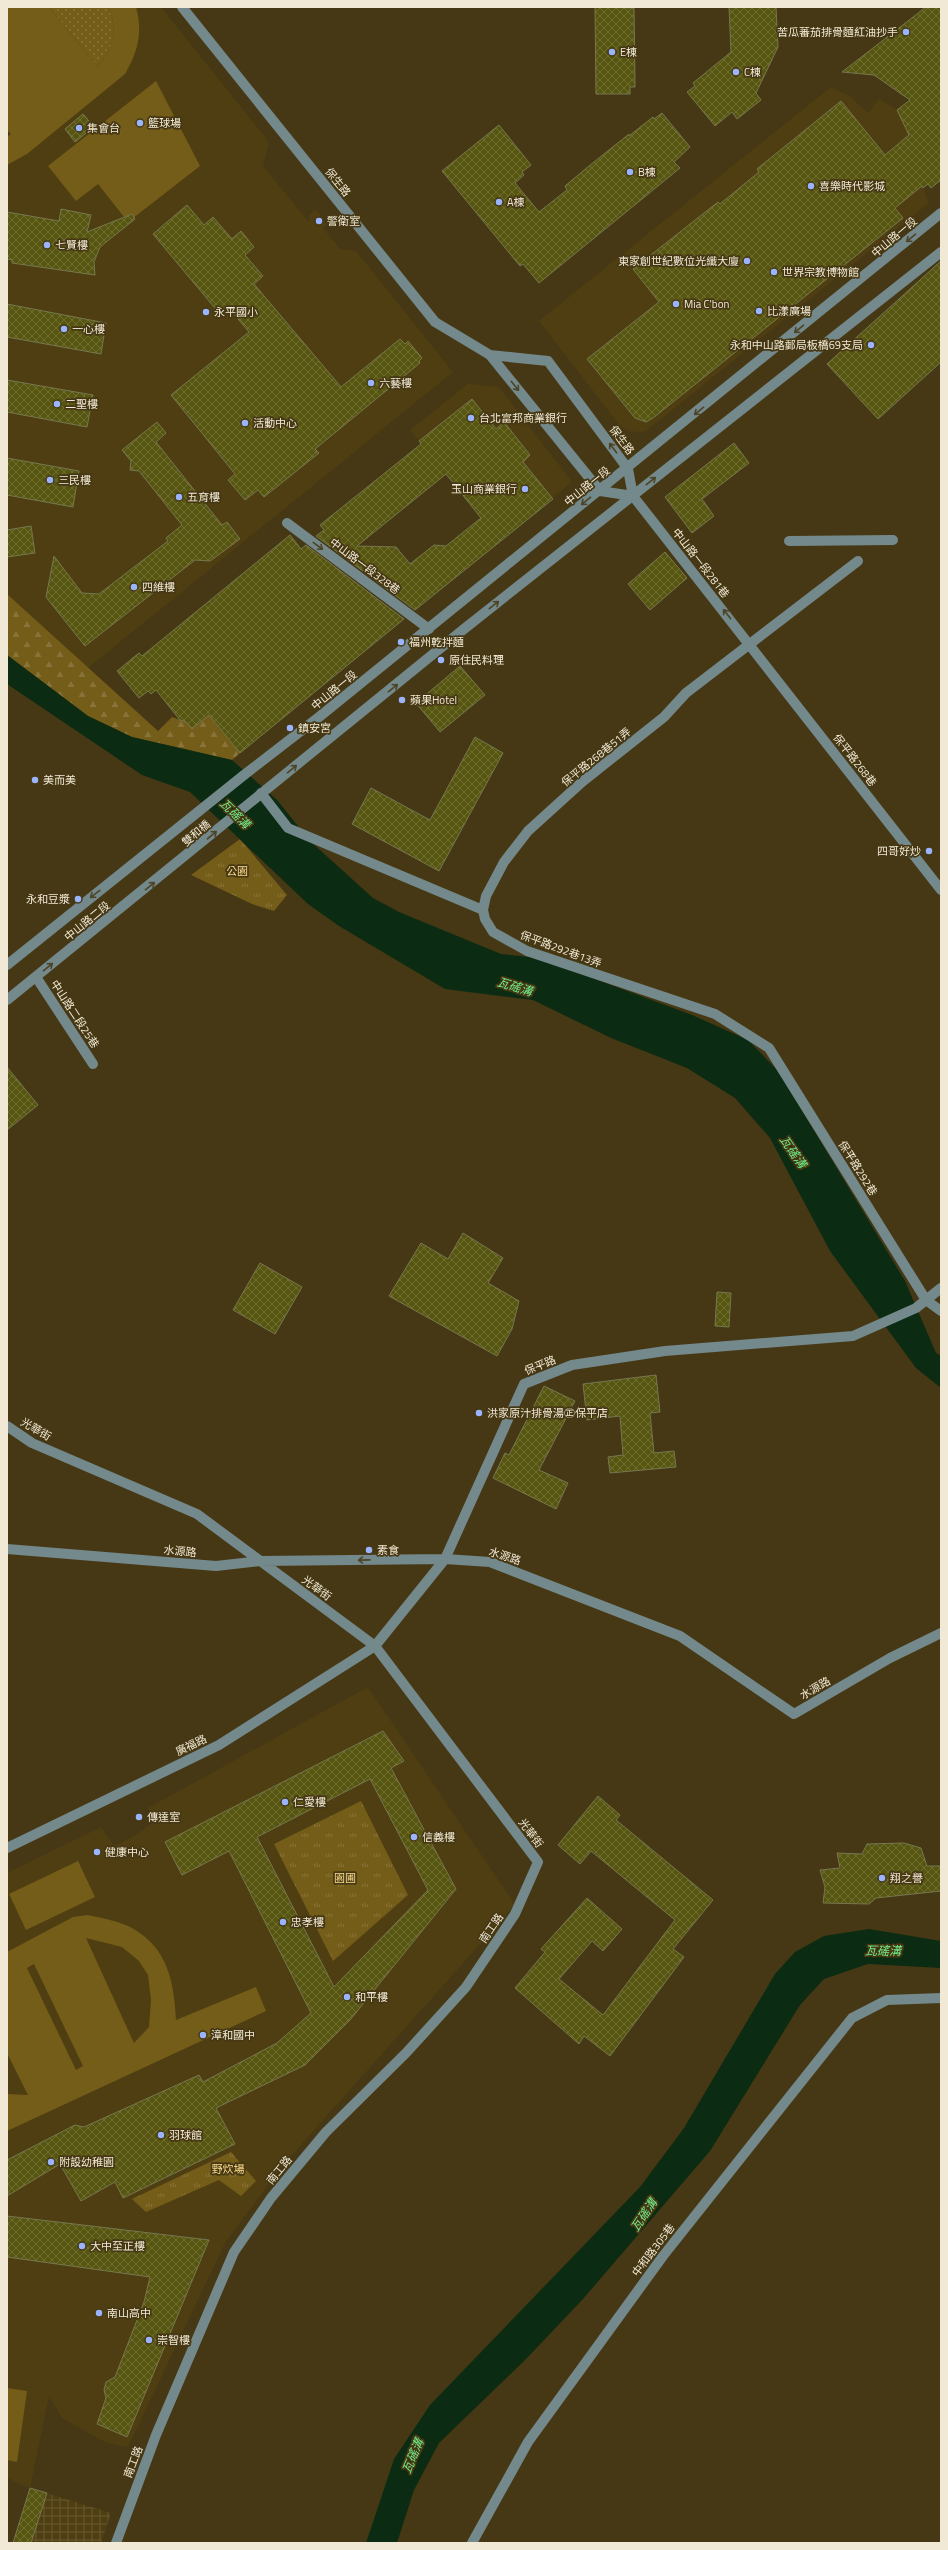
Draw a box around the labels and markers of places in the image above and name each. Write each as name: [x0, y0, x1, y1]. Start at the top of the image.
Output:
place label: 苦瓜蕃茄排骨麵紅油抄手: [777, 24, 898, 40]
marker: 苦瓜蕃茄排骨麵紅油抄手: [901, 27, 911, 37]
place label: E棟: [620, 44, 637, 60]
marker: E棟: [607, 47, 617, 57]
place label: C棟: [744, 64, 761, 80]
marker: C棟: [731, 67, 741, 77]
place label: 籃球場: [148, 115, 181, 131]
marker: 籃球場: [135, 118, 145, 128]
place label: 集會台: [87, 120, 120, 136]
marker: 集會台: [74, 123, 84, 133]
place label: B棟: [638, 164, 656, 180]
marker: B棟: [625, 167, 635, 177]
place label: 喜樂時代影城: [819, 178, 885, 194]
marker: 喜樂時代影城: [806, 181, 816, 191]
place label: A棟: [507, 194, 525, 210]
marker: A棟: [494, 197, 504, 207]
place label: 警衛室: [327, 213, 360, 229]
marker: 警衛室: [314, 216, 324, 226]
place label: 七賢樓: [55, 237, 88, 253]
marker: 七賢樓: [42, 240, 52, 250]
place label: 東家創世紀數位光纖大廈: [618, 253, 739, 269]
marker: 東家創世紀數位光纖大廈: [742, 256, 752, 266]
place label: 世界宗教博物館: [782, 264, 859, 280]
marker: 世界宗教博物館: [769, 267, 779, 277]
place label: Mia C'bon: [684, 296, 729, 312]
marker: Mia C'bon: [671, 299, 681, 309]
place label: 比漾廣場: [767, 303, 811, 319]
place label: 永平國小: [214, 304, 258, 320]
marker: 比漾廣場: [754, 306, 764, 316]
marker: 永平國小: [201, 307, 211, 317]
place label: 一心樓: [72, 321, 105, 337]
marker: 一心樓: [59, 324, 69, 334]
place label: 永和中山路郵局板橋69支局: [730, 337, 863, 353]
marker: 永和中山路郵局板橋69支局: [866, 340, 876, 350]
place label: 六藝樓: [379, 375, 412, 391]
marker: 六藝樓: [366, 378, 376, 388]
place label: 二聖樓: [65, 396, 98, 412]
marker: 二聖樓: [52, 399, 62, 409]
place label: 台北富邦商業銀行: [479, 410, 567, 426]
marker: 台北富邦商業銀行: [466, 413, 476, 423]
place label: 活動中心: [253, 415, 297, 431]
marker: 活動中心: [240, 418, 250, 428]
place label: 三民樓: [58, 472, 91, 488]
marker: 三民樓: [45, 475, 55, 485]
place label: 玉山商業銀行: [451, 481, 517, 497]
marker: 玉山商業銀行: [520, 484, 530, 494]
place label: 五育樓: [187, 489, 220, 505]
marker: 五育樓: [174, 492, 184, 502]
place label: 四維樓: [142, 579, 175, 595]
marker: 四維樓: [129, 582, 139, 592]
place label: 福州乾拌麵: [409, 634, 464, 650]
marker: 福州乾拌麵: [396, 637, 406, 647]
place label: 原住民料理: [449, 652, 504, 668]
marker: 原住民料理: [436, 655, 446, 665]
place label: 蘋果Hotel: [410, 692, 457, 708]
marker: 蘋果Hotel: [397, 695, 407, 705]
place label: 鎮安宮: [298, 720, 331, 736]
marker: 鎮安宮: [285, 723, 295, 733]
place label: 美而美: [43, 772, 76, 788]
marker: 美而美: [30, 775, 40, 785]
place label: 四哥好炒: [877, 843, 921, 859]
marker: 四哥好炒: [924, 846, 934, 856]
place label: 永和豆漿: [26, 891, 70, 907]
marker: 永和豆漿: [73, 894, 83, 904]
place label: 洪家原汁排骨湯㊣保平店: [487, 1405, 608, 1421]
marker: 洪家原汁排骨湯㊣保平店: [474, 1408, 484, 1418]
place label: 素食: [377, 1542, 399, 1558]
marker: 素食: [364, 1545, 374, 1555]
place label: 仁愛樓: [293, 1794, 326, 1810]
marker: 仁愛樓: [280, 1797, 290, 1807]
place label: 傳達室: [147, 1809, 180, 1825]
marker: 傳達室: [134, 1812, 144, 1822]
place label: 信義樓: [422, 1829, 455, 1845]
marker: 信義樓: [409, 1832, 419, 1842]
place label: 健康中心: [105, 1844, 149, 1860]
marker: 健康中心: [92, 1847, 102, 1857]
place label: 翔之譽: [890, 1870, 923, 1886]
marker: 翔之譽: [877, 1873, 887, 1883]
place label: 忠孝樓: [291, 1914, 324, 1930]
marker: 忠孝樓: [278, 1917, 288, 1927]
place label: 和平樓: [355, 1989, 388, 2005]
marker: 和平樓: [342, 1992, 352, 2002]
place label: 漳和國中: [211, 2027, 255, 2043]
marker: 漳和國中: [198, 2030, 208, 2040]
place label: 羽球館: [169, 2127, 202, 2143]
marker: 羽球館: [156, 2130, 166, 2140]
place label: 附設幼稚園: [59, 2154, 114, 2170]
marker: 附設幼稚園: [46, 2157, 56, 2167]
place label: 大中至正樓: [90, 2238, 145, 2254]
marker: 大中至正樓: [77, 2241, 87, 2251]
place label: 南山高中: [107, 2305, 151, 2321]
marker: 南山高中: [94, 2308, 104, 2318]
place label: 崇智樓: [157, 2332, 190, 2348]
marker: 崇智樓: [144, 2335, 154, 2345]

